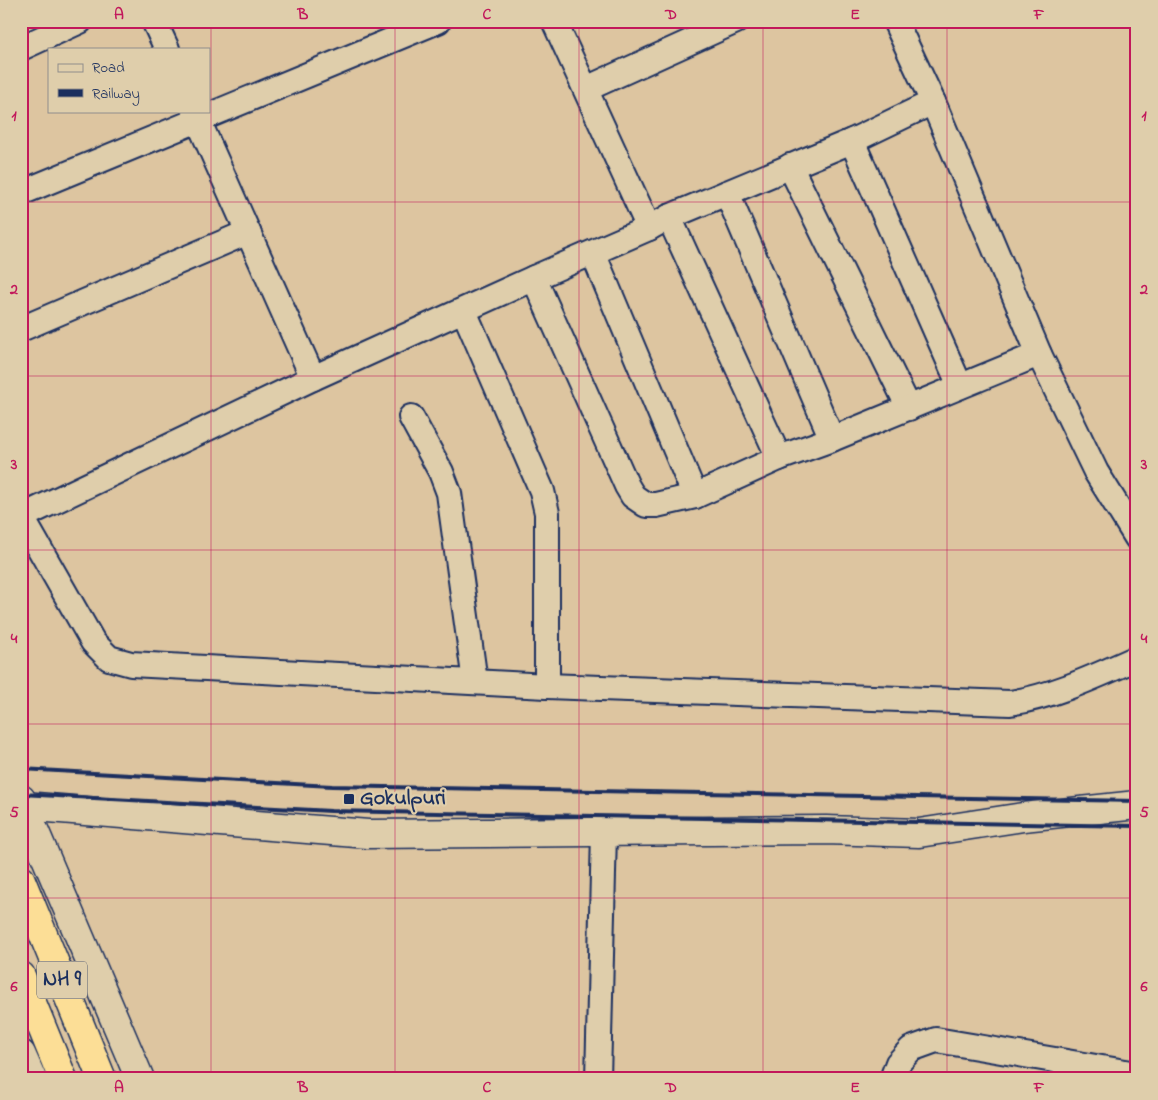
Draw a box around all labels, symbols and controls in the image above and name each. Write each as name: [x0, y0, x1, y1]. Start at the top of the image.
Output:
text: A: [114, 3, 124, 27]
text: B: [297, 3, 309, 27]
text: C: [483, 3, 492, 27]
text: D: [664, 3, 677, 27]
text: E: [850, 3, 860, 27]
text: F: [1033, 3, 1045, 27]
legend: [48, 48, 210, 112]
text: Road: [92, 57, 125, 79]
text: Railway: [92, 83, 140, 106]
text: 1: [11, 104, 17, 128]
text: 1: [1141, 104, 1147, 128]
text: 2: [9, 278, 18, 302]
text: 2: [1139, 278, 1148, 302]
text: 3: [10, 453, 18, 477]
text: 3: [1140, 453, 1148, 477]
text: 4: [10, 627, 18, 651]
text: 4: [1140, 627, 1148, 651]
place label: Gokulpuri: [360, 783, 446, 815]
marker: Gokulpuri: [342, 792, 356, 806]
text: 5: [9, 801, 19, 825]
text: 5: [1139, 801, 1149, 825]
road number: NH 9: [37, 962, 87, 998]
text: 6: [9, 975, 18, 999]
text: 6: [1139, 975, 1148, 999]
text: A: [114, 1076, 124, 1100]
text: B: [297, 1076, 309, 1100]
text: C: [483, 1076, 492, 1100]
text: D: [664, 1076, 677, 1100]
text: E: [850, 1076, 860, 1100]
text: F: [1033, 1076, 1045, 1100]

